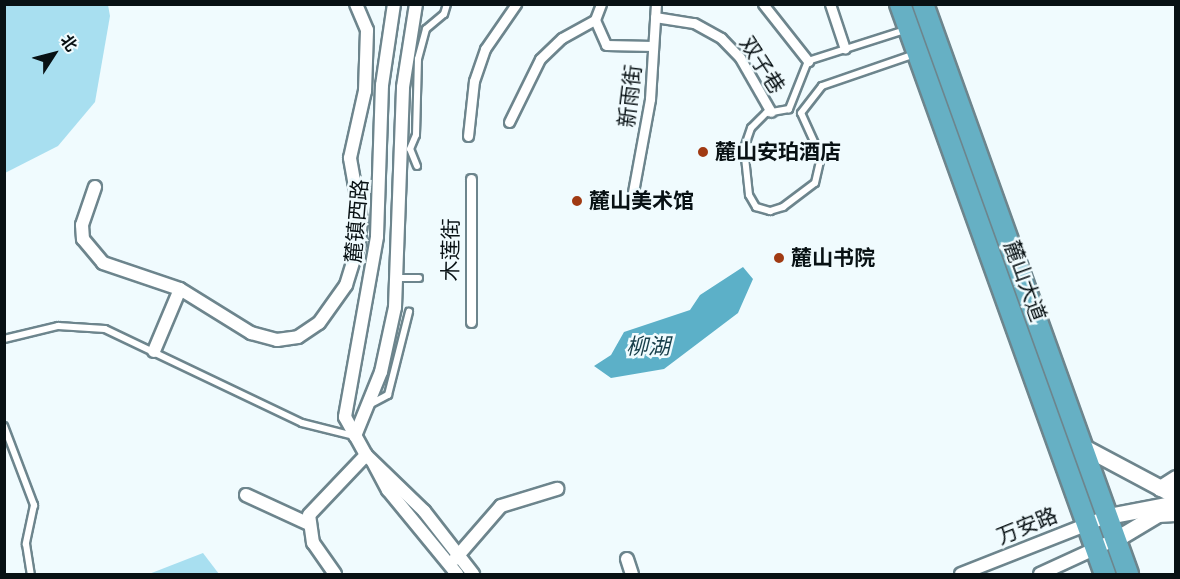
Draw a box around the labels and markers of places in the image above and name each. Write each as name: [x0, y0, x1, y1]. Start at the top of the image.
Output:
place label: 麓山安珀酒店: [715, 139, 841, 165]
marker: 麓山安珀酒店: [696, 145, 710, 159]
place label: 麓山美术馆: [589, 188, 694, 214]
marker: 麓山美术馆: [570, 194, 584, 208]
place label: 麓山书院: [791, 245, 875, 271]
marker: 麓山书院: [772, 251, 786, 265]

